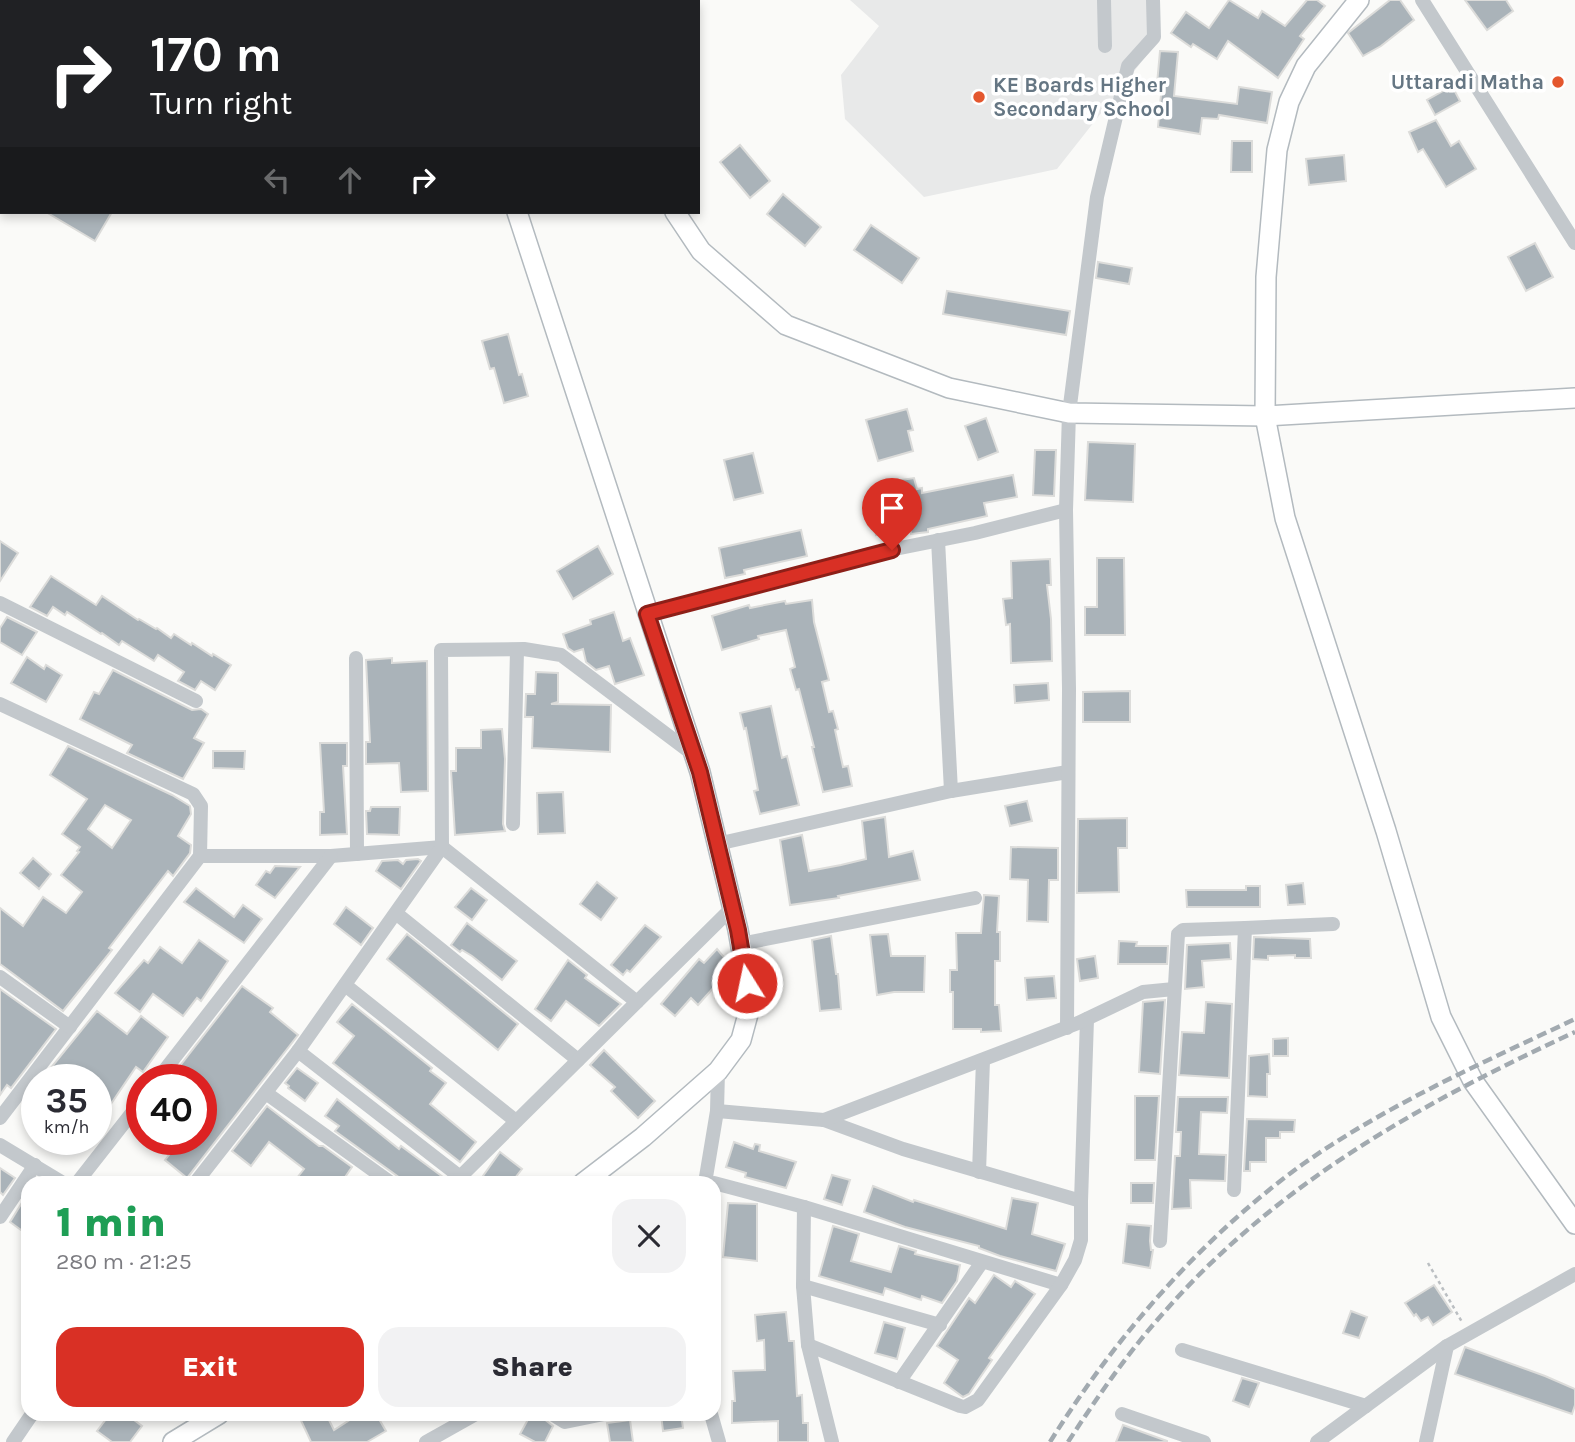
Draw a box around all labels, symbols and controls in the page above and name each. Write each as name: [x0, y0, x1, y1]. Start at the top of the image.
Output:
text: 170 m: [150, 26, 282, 83]
icon: right: [35, 28, 126, 119]
place label: Uttaradi Matha: [1391, 70, 1544, 94]
place label: KE Boards Higher Secondary School: [993, 73, 1171, 121]
marker: Uttaradi Matha: [1550, 74, 1566, 90]
text: Turn right: [150, 85, 292, 122]
marker: KE Boards Higher Secondary School: [971, 89, 987, 105]
icon: left: [258, 161, 296, 199]
icon: ahead: [331, 161, 369, 199]
icon: right: [404, 161, 442, 199]
pin: [862, 478, 922, 550]
icon: arrive: [873, 489, 911, 527]
position arrow: [710, 946, 784, 1020]
speed limit sign: 40: [126, 1064, 217, 1155]
text: 35: [45, 1080, 88, 1121]
text: km/h: [44, 1116, 89, 1138]
text: 1 min: [56, 1197, 166, 1247]
button: close: [612, 1199, 686, 1273]
text: 280 m · 21:25: [56, 1248, 192, 1275]
button: Exit: [56, 1327, 364, 1407]
button: Share: [378, 1327, 686, 1407]

